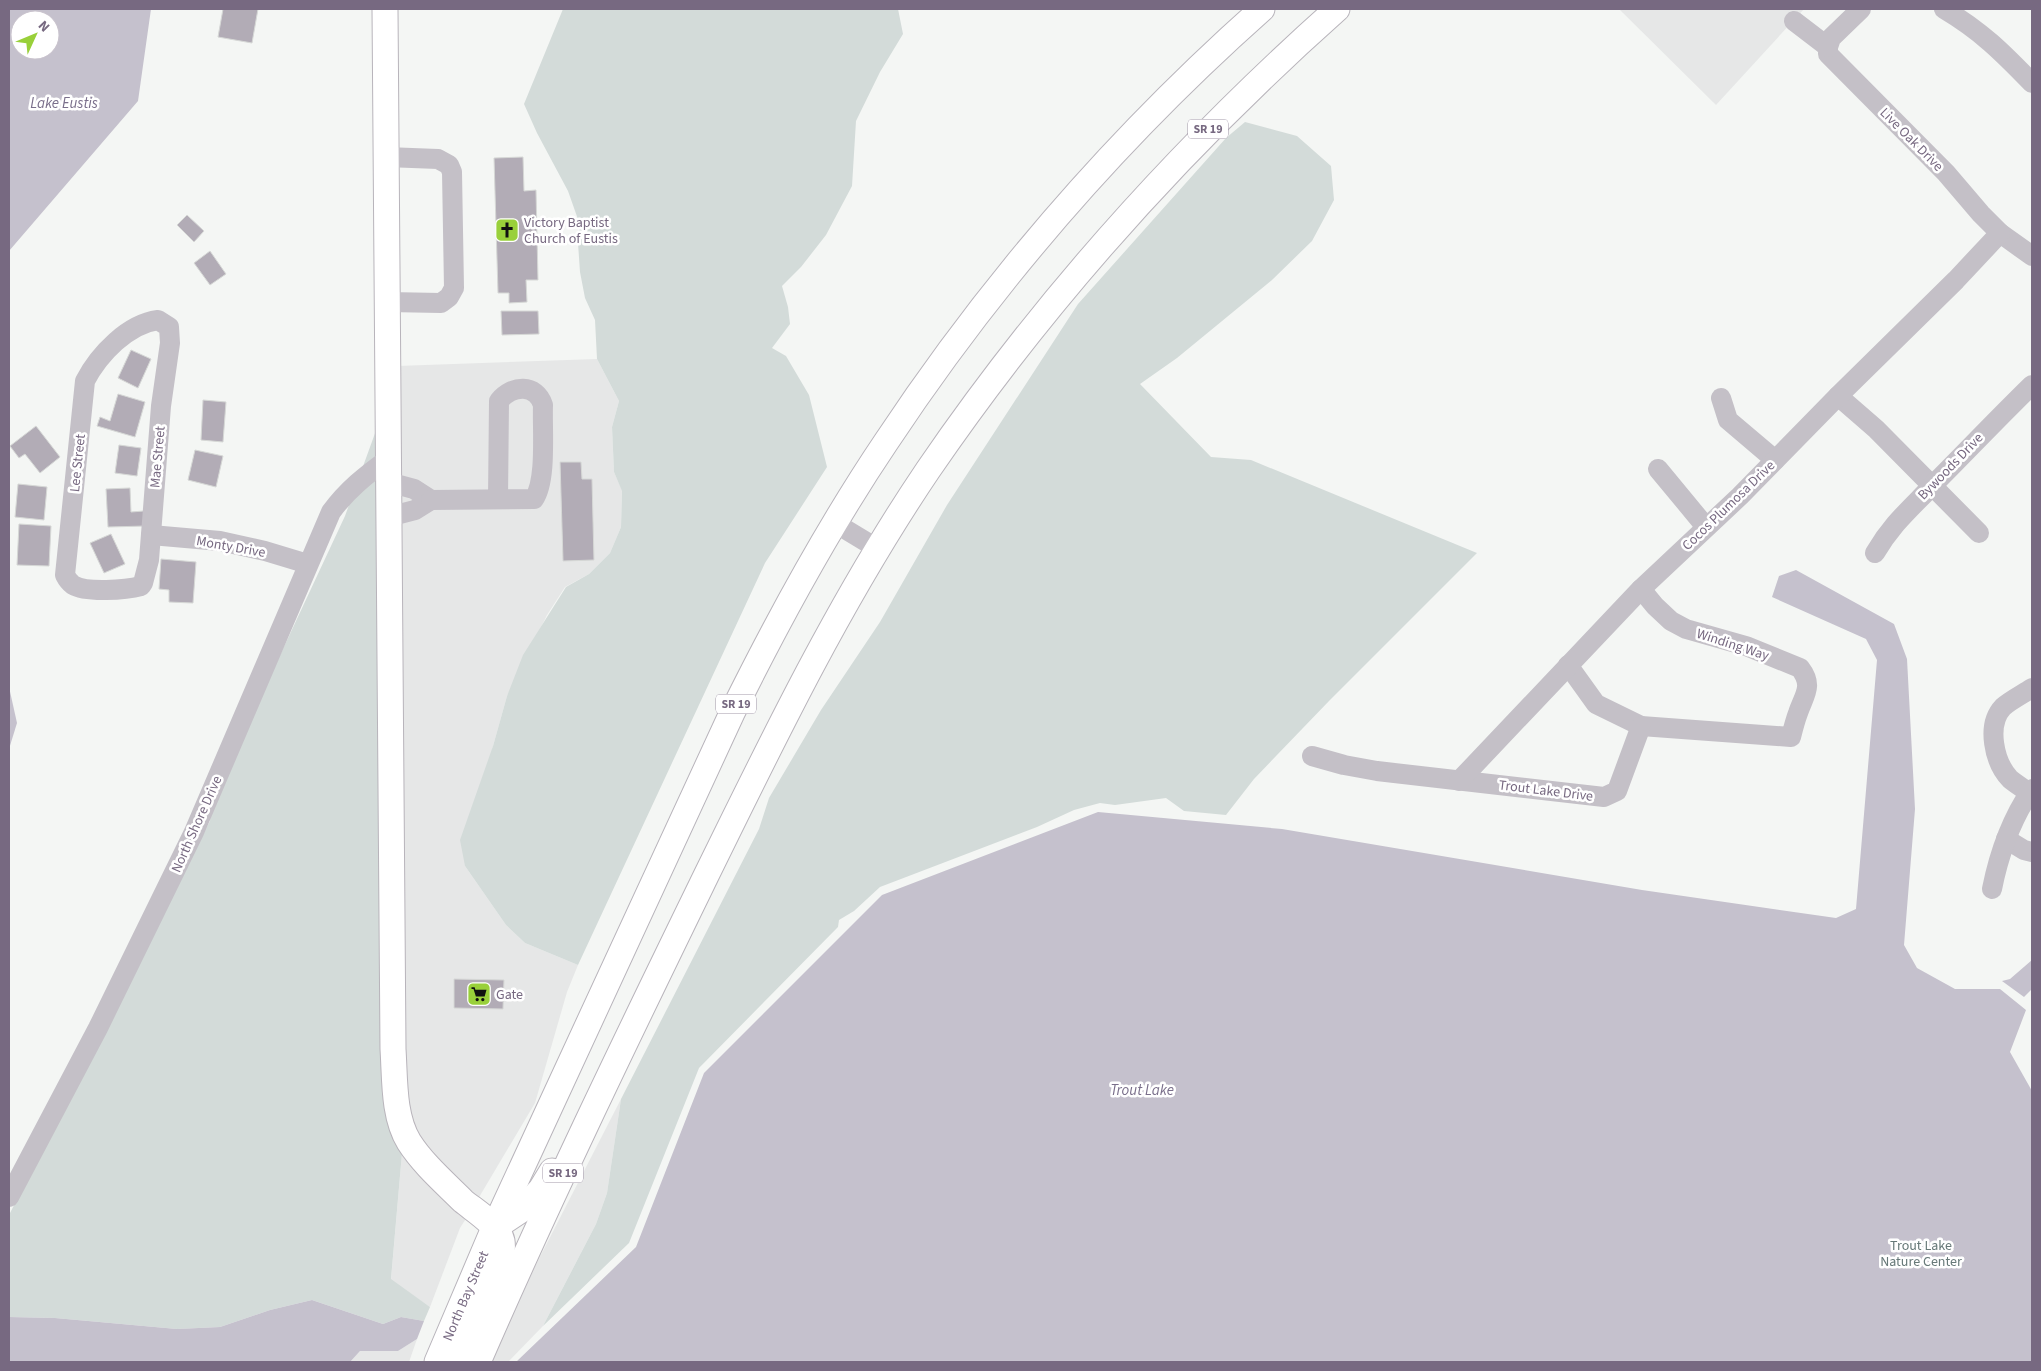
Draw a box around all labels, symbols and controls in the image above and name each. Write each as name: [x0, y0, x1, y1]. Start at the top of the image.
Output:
north arrow: [10, 10, 60, 60]
text: N: [33, 16, 54, 37]
water label: Lake Eustis: [30, 93, 98, 114]
street label: Live Oak Drive: [1875, 103, 1948, 176]
road number: SR 19: [1188, 120, 1228, 138]
place label: Victory Baptist Church of Eustis: [524, 213, 618, 249]
church icon: Victory Baptist Church of Eustis: [494, 217, 520, 243]
street label: Mae Street: [145, 425, 171, 489]
street label: Bywoods Drive: [1913, 429, 1988, 505]
street label: Lee Street: [65, 433, 91, 493]
street label: Cocos Plumosa Drive: [1678, 456, 1780, 555]
street label: Monty Drive: [195, 531, 267, 563]
street label: Winding Way: [1694, 624, 1772, 666]
road number: SR 19: [716, 694, 756, 714]
street label: North Shore Drive: [167, 773, 227, 876]
street label: Trout Lake Drive: [1498, 775, 1594, 807]
supermarket icon: Gate: [466, 981, 492, 1007]
place label: Gate: [496, 985, 523, 1005]
water label: Trout Lake: [1110, 1080, 1174, 1101]
road number: SR 19: [543, 1164, 583, 1182]
park label: Trout Lake Nature Center: [1880, 1236, 1962, 1272]
street label: North Bay Street: [438, 1248, 494, 1344]

